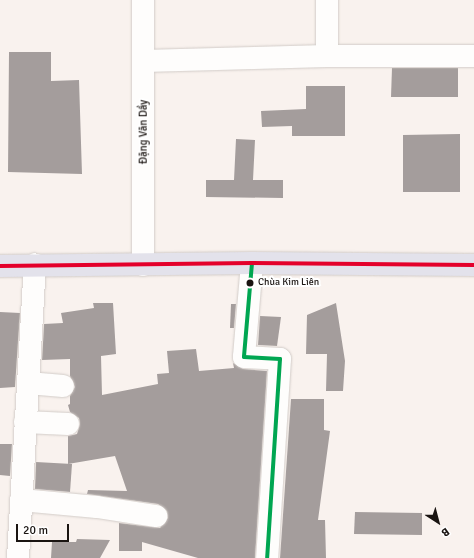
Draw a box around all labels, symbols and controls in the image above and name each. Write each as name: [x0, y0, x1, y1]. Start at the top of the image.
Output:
street label: Đặng Văn Dầy: [137, 100, 151, 164]
place label: Chùa Kim Liên: [258, 277, 319, 289]
marker: Chùa Kim Liên: [245, 278, 255, 288]
north arrow: [418, 502, 458, 542]
scale bar: [18, 516, 71, 542]
text: 20 m: [23, 523, 48, 538]
text: B: [439, 525, 452, 539]

